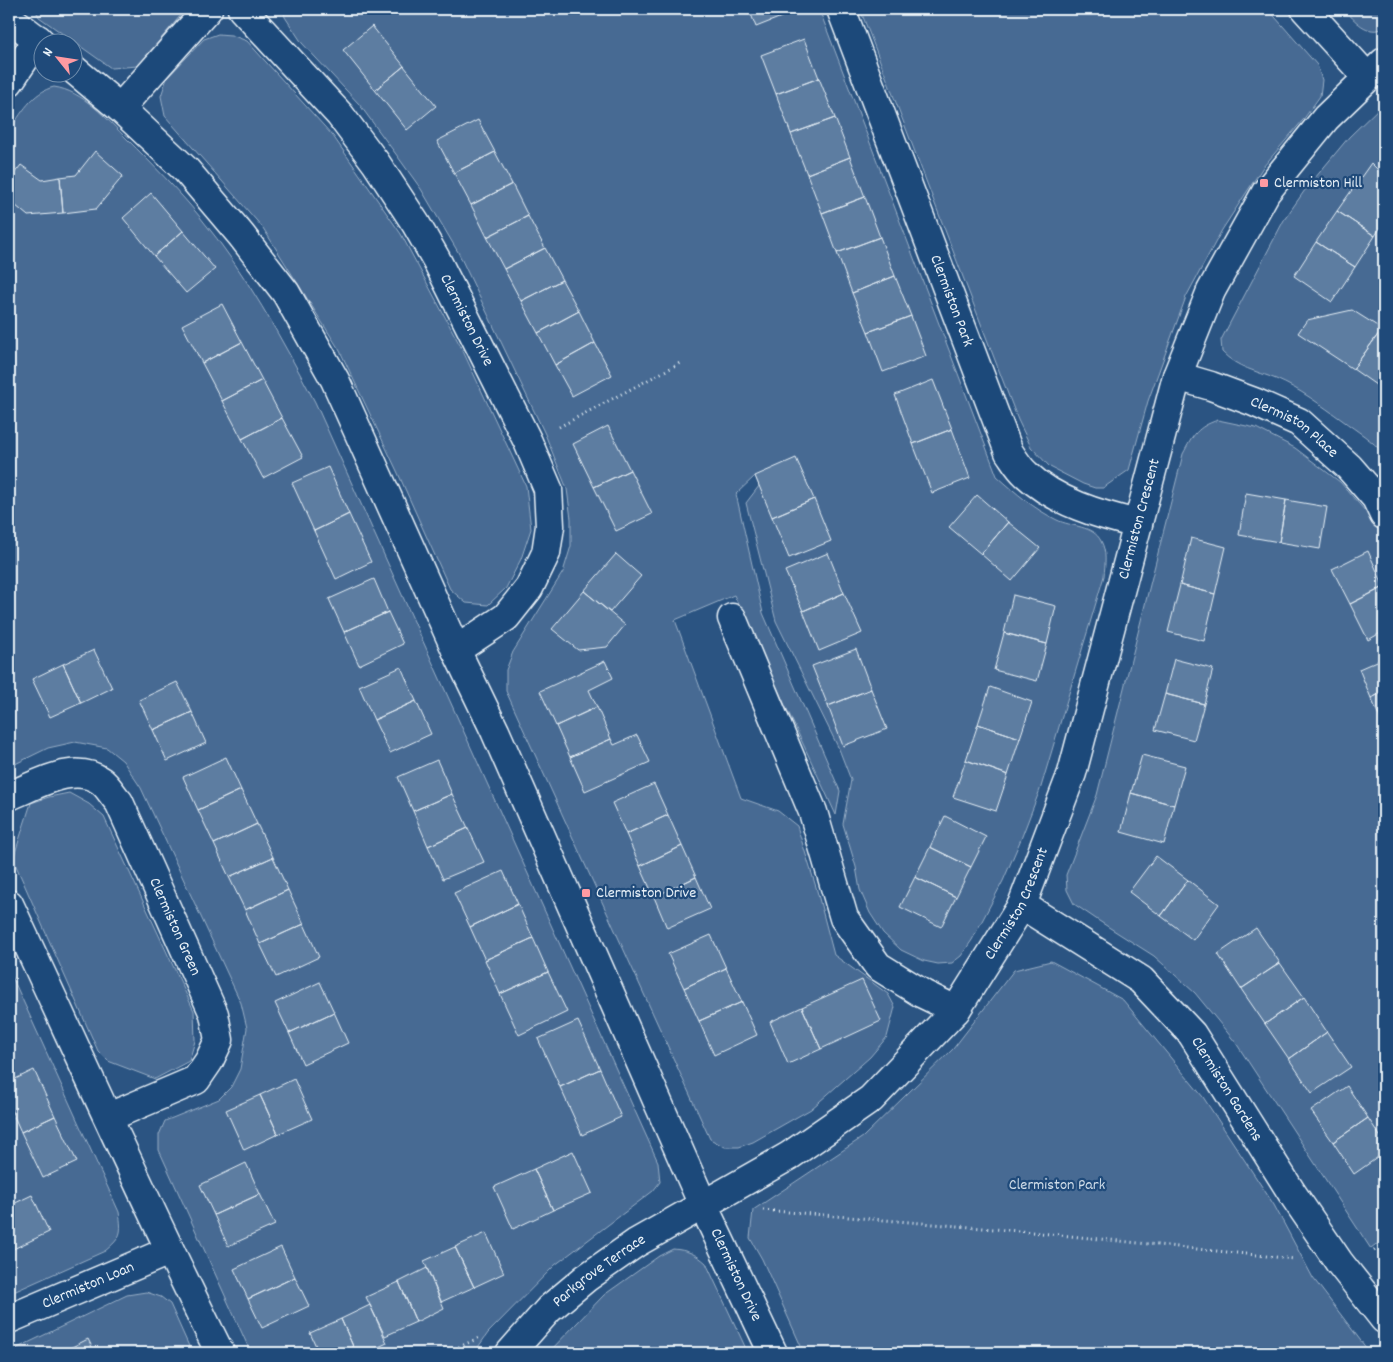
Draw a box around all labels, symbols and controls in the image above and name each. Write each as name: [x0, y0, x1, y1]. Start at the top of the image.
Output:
north arrow: [32, 32, 82, 82]
text: N: [38, 44, 59, 60]
place label: Clermiston Hill: [1274, 172, 1362, 195]
marker: Clermiston Hill: [1258, 177, 1270, 189]
street label: Clermiston Park: [924, 251, 980, 350]
street label: Clermiston Drive: [434, 270, 500, 370]
street label: Clermiston Place: [1246, 390, 1343, 463]
street label: Clermiston Crescent: [1112, 456, 1166, 582]
street label: Clermiston Crescent: [979, 844, 1054, 964]
street label: Clermiston Green: [143, 874, 207, 979]
place label: Clermiston Drive: [596, 882, 696, 905]
marker: Clermiston Drive: [580, 887, 592, 899]
street label: Clermiston Gardens: [1185, 1032, 1268, 1146]
park label: Clermiston Park: [1009, 1174, 1105, 1197]
street label: Clermiston Drive: [704, 1224, 768, 1325]
street label: Parkgrove Terrace: [547, 1228, 650, 1313]
street label: Clermiston Loan: [39, 1256, 138, 1315]

